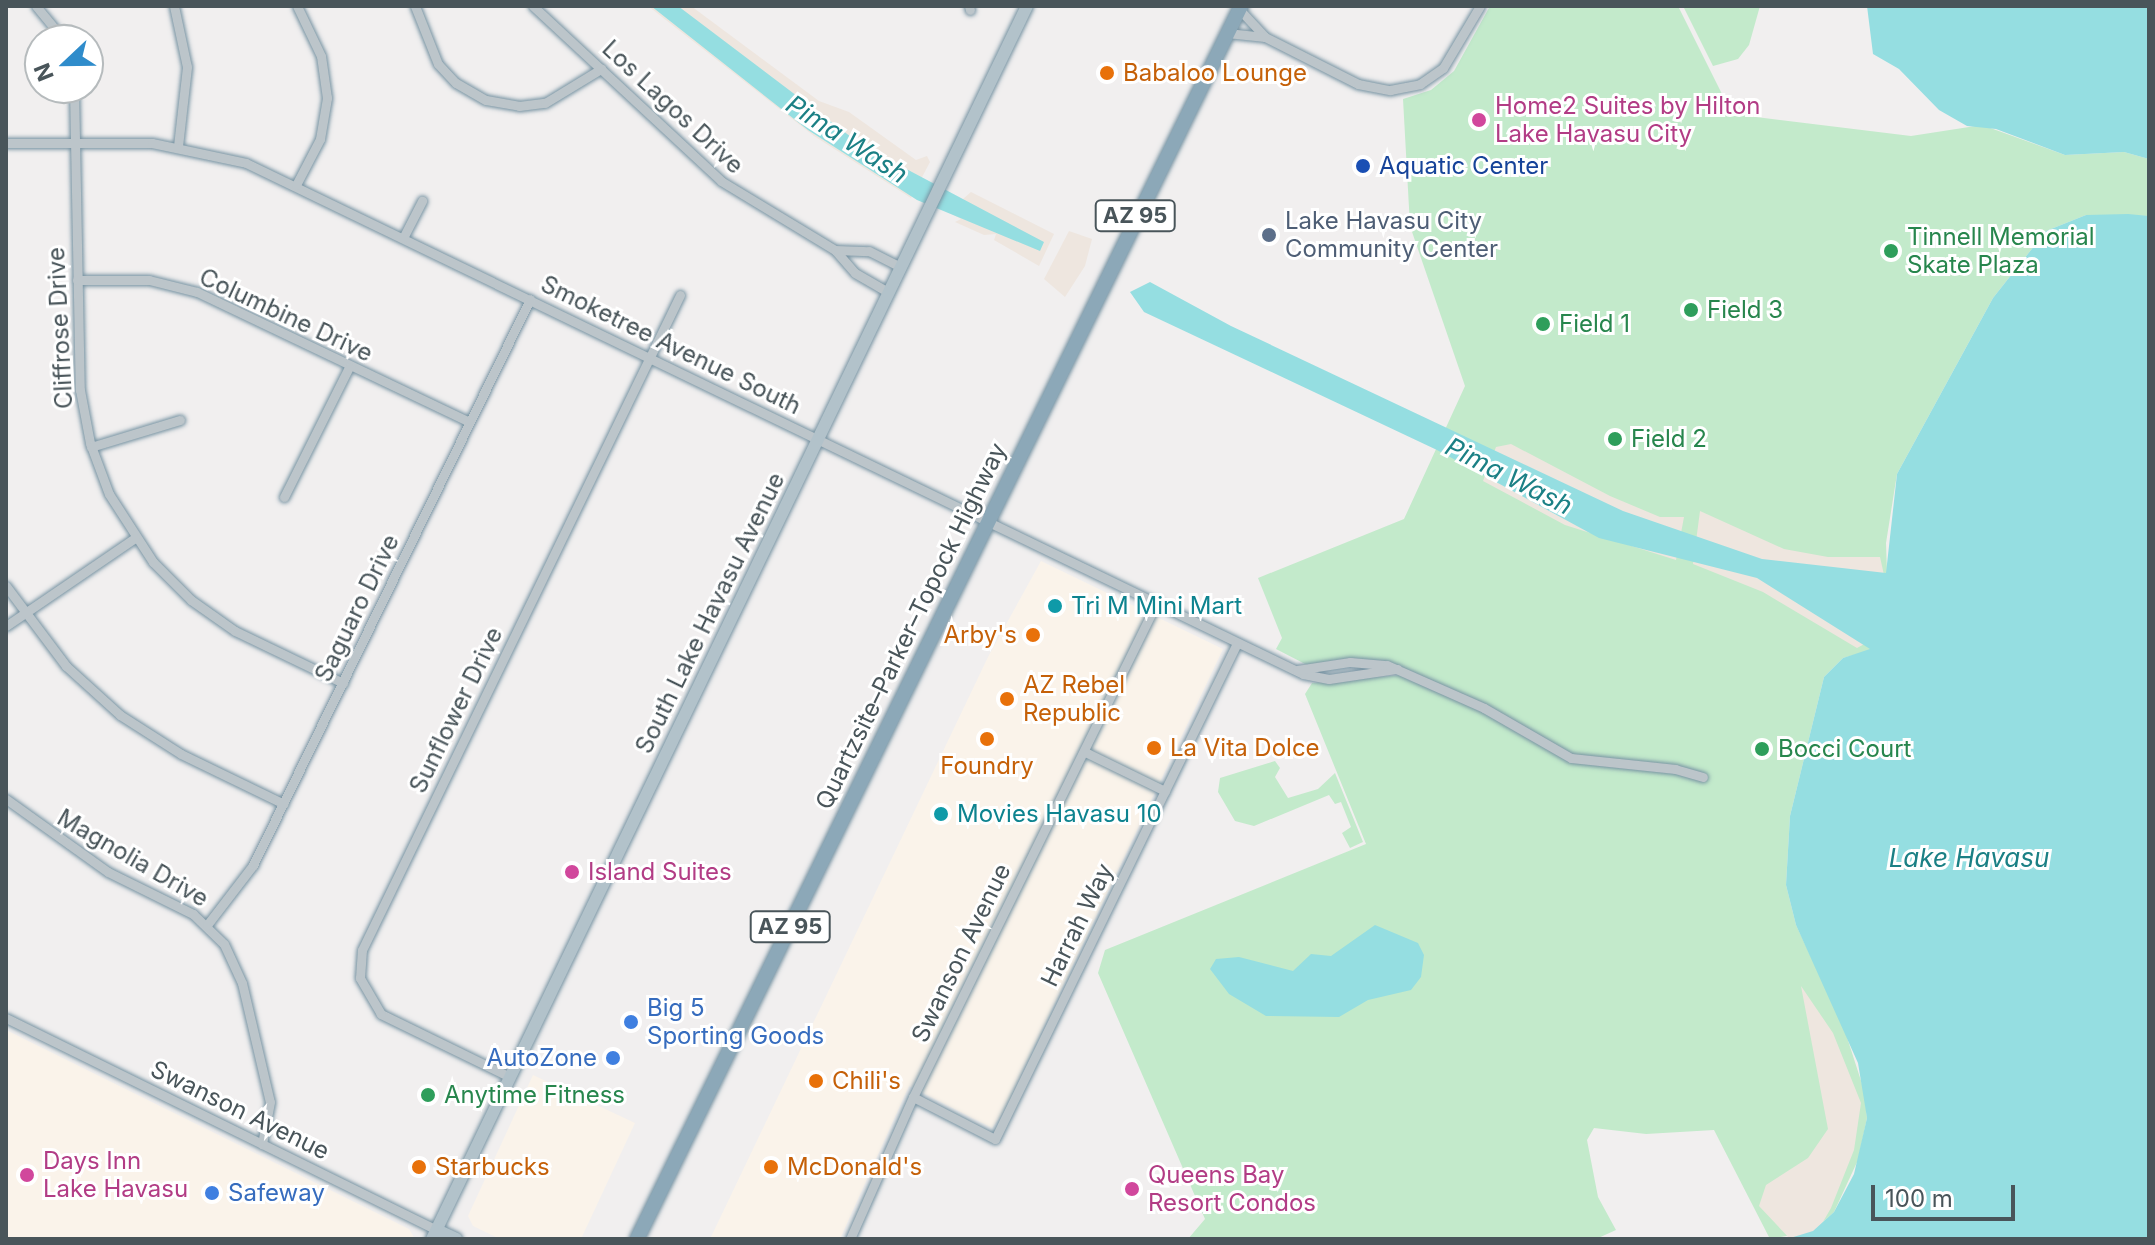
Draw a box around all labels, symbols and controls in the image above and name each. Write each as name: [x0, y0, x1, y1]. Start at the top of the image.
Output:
north arrow: [24, 24, 104, 104]
street label: Los Lagos Drive: [596, 34, 750, 180]
place label: Babaloo Lounge: [1123, 59, 1307, 87]
text: N: [28, 60, 59, 85]
marker: Babaloo Lounge: [1098, 64, 1116, 82]
water label: Pima Wash: [781, 88, 913, 190]
place label: Home2 Suites by Hilton Lake Havasu City: [1495, 92, 1761, 148]
marker: Home2 Suites by Hilton Lake Havasu City: [1470, 111, 1488, 129]
place label: Aquatic Center: [1379, 152, 1548, 180]
marker: Aquatic Center: [1354, 157, 1372, 175]
road number: AZ 95: [1093, 198, 1177, 234]
place label: Lake Havasu City Community Center: [1285, 207, 1498, 263]
place label: Tinnell Memorial Skate Plaza: [1907, 223, 2095, 279]
marker: Lake Havasu City Community Center: [1260, 226, 1278, 244]
marker: Tinnell Memorial Skate Plaza: [1882, 242, 1900, 260]
street label: Cliffrose Drive: [41, 246, 79, 410]
street label: Columbine Drive: [195, 262, 377, 368]
street label: Smoketree Avenue South: [536, 269, 806, 421]
place label: Field 3: [1707, 296, 1783, 324]
marker: Field 3: [1682, 301, 1700, 319]
place label: Field 1: [1559, 310, 1630, 338]
marker: Field 1: [1534, 315, 1552, 333]
place label: Field 2: [1631, 425, 1707, 453]
marker: Field 2: [1606, 430, 1624, 448]
water label: Pima Wash: [1440, 431, 1578, 521]
street label: Quartzsite–Parker–Topock Highway: [809, 438, 1013, 814]
street label: South Lake Havasu Avenue: [629, 468, 791, 758]
street label: Saguaro Drive: [309, 530, 405, 686]
place label: Tri M Mini Mart: [1071, 592, 1242, 620]
marker: Tri M Mini Mart: [1046, 597, 1064, 615]
place label: Arby's: [943, 621, 1017, 649]
street label: Sunflower Drive: [403, 622, 509, 798]
marker: Arby's: [1024, 626, 1042, 644]
place label: AZ Rebel Republic: [1023, 671, 1125, 727]
marker: AZ Rebel Republic: [998, 690, 1016, 708]
marker: Foundry: [978, 730, 996, 748]
place label: La Vita Dolce: [1170, 734, 1320, 762]
place label: Bocci Court: [1778, 735, 1911, 763]
marker: La Vita Dolce: [1145, 739, 1163, 757]
marker: Bocci Court: [1753, 740, 1771, 758]
place label: Foundry: [940, 752, 1034, 780]
place label: Movies Havasu 10: [957, 800, 1162, 828]
street label: Magnolia Drive: [52, 803, 214, 913]
marker: Movies Havasu 10: [932, 805, 950, 823]
water label: Lake Havasu: [1889, 842, 2049, 874]
place label: Island Suites: [588, 858, 732, 886]
street label: Swanson Avenue: [905, 859, 1017, 1047]
street label: Harrah Way: [1035, 859, 1119, 991]
marker: Island Suites: [563, 863, 581, 881]
road number: AZ 95: [748, 909, 832, 945]
place label: Big 5 Sporting Goods: [647, 994, 824, 1050]
marker: Big 5 Sporting Goods: [622, 1013, 640, 1031]
place label: AutoZone: [487, 1044, 597, 1072]
marker: AutoZone: [604, 1049, 622, 1067]
street label: Swanson Avenue: [146, 1054, 334, 1166]
place label: Chili's: [832, 1067, 901, 1095]
marker: Chili's: [807, 1072, 825, 1090]
place label: Anytime Fitness: [444, 1081, 625, 1109]
marker: Anytime Fitness: [419, 1086, 437, 1104]
place label: Days Inn Lake Havasu: [43, 1147, 188, 1203]
place label: Starbucks: [435, 1153, 550, 1181]
place label: McDonald's: [787, 1153, 922, 1181]
marker: Starbucks: [410, 1158, 428, 1176]
marker: McDonald's: [762, 1158, 780, 1176]
place label: Queens Bay Resort Condos: [1148, 1161, 1316, 1217]
marker: Days Inn Lake Havasu: [18, 1166, 36, 1184]
scale bar: [1875, 1169, 2019, 1219]
place label: Safeway: [228, 1179, 325, 1207]
marker: Queens Bay Resort Condos: [1123, 1180, 1141, 1198]
marker: Safeway: [203, 1184, 221, 1202]
text: 100 m: [1885, 1184, 1953, 1213]

